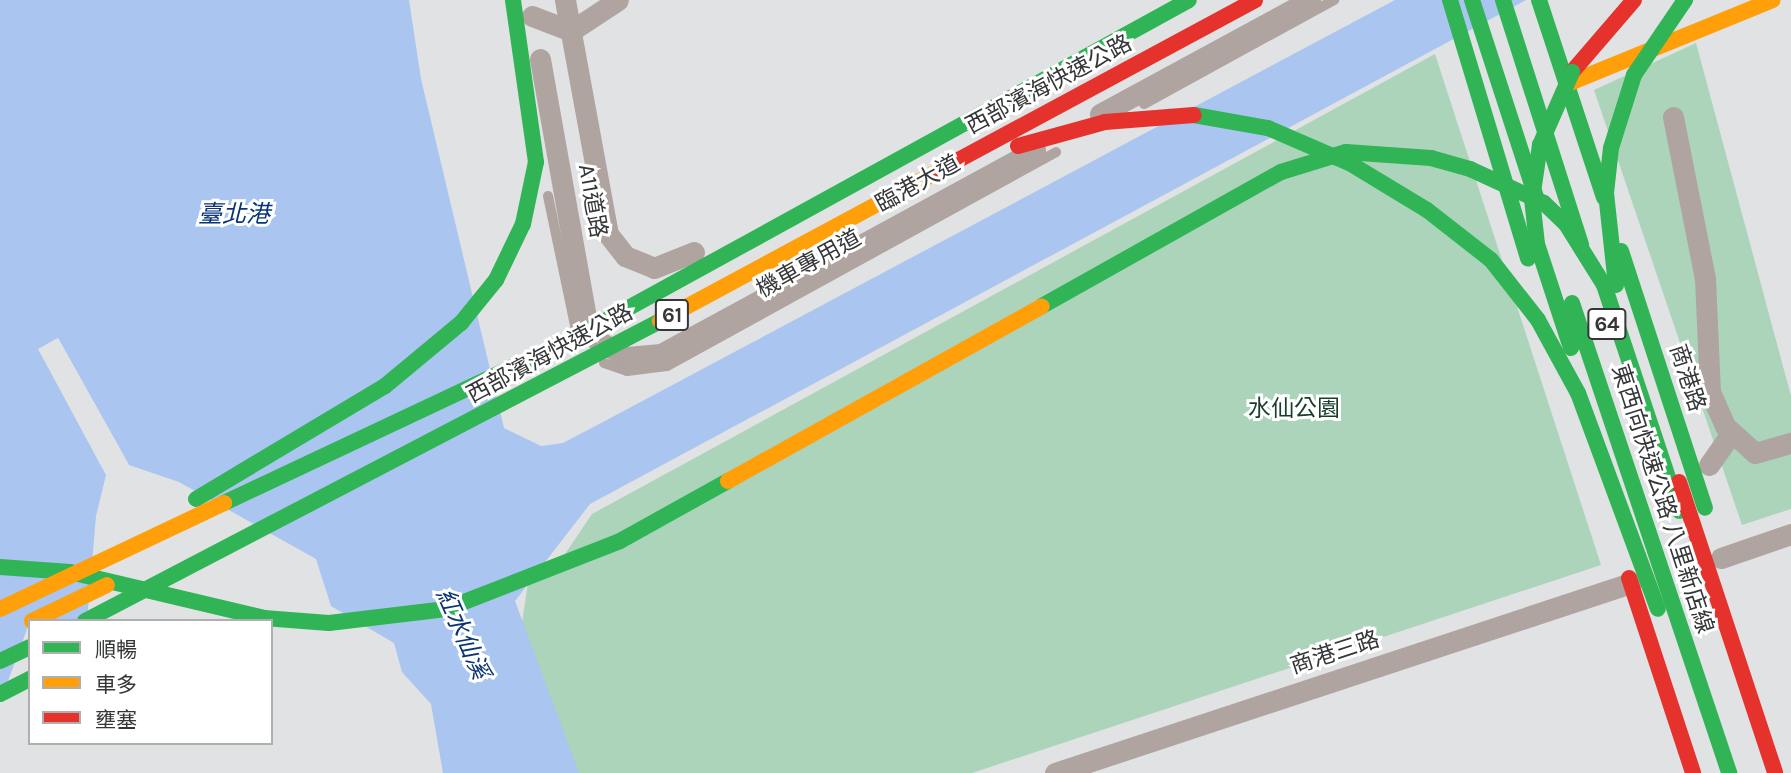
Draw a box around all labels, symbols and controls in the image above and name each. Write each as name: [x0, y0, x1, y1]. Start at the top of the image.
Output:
street label: 西部濱海快速公路: [961, 30, 1137, 140]
street label: 臨港大道: [871, 150, 965, 218]
street label: A11道路: [572, 162, 612, 240]
water label: 臺北港: [198, 201, 270, 229]
street label: 機車專用道: [752, 224, 866, 304]
road number: 61: [654, 298, 690, 332]
street label: 西部濱海快速公路: [462, 299, 638, 409]
road number: 64: [1586, 306, 1628, 342]
street label: 商港路: [1663, 341, 1711, 415]
street label: 東西向快速公路 八里新店線: [1605, 361, 1719, 637]
park label: 水仙公園: [1248, 395, 1340, 423]
water label: 紅水仙溪: [429, 584, 495, 684]
legend: [28, 619, 273, 745]
street label: 商港三路: [1287, 626, 1383, 680]
text: 順暢: [95, 638, 137, 662]
text: 車多: [95, 673, 137, 697]
text: 壅塞: [95, 708, 137, 732]

